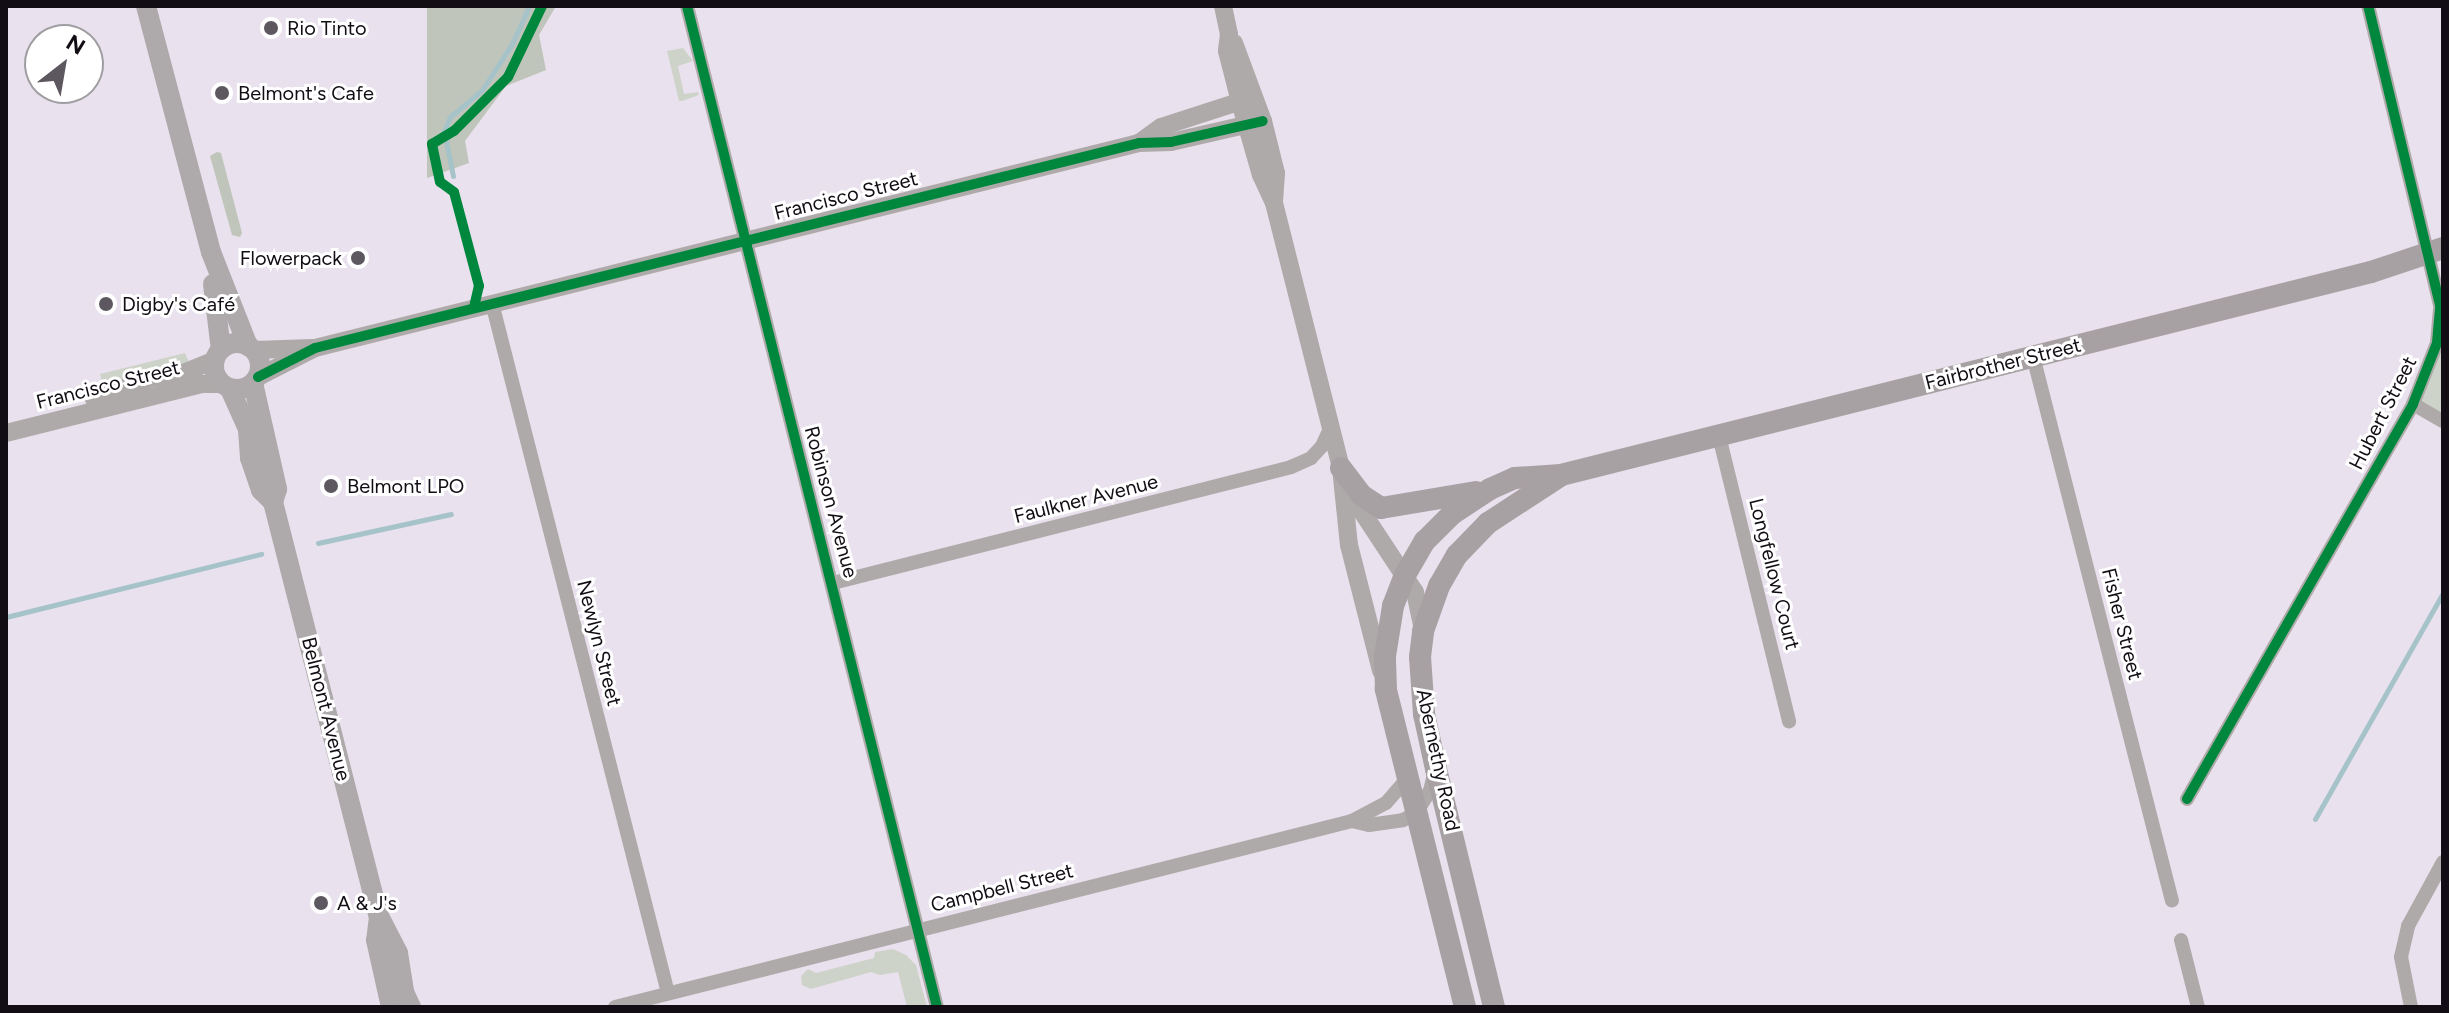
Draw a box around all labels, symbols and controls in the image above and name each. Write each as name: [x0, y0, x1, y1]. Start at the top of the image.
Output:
place label: Rio Tinto: [287, 16, 367, 40]
marker: Rio Tinto: [262, 19, 280, 37]
north arrow: [24, 24, 104, 104]
text: N: [61, 29, 90, 61]
place label: Belmont's Cafe: [238, 81, 374, 105]
marker: Belmont's Cafe: [213, 84, 231, 102]
street label: Francisco Street: [772, 167, 920, 225]
place label: Flowerpack: [240, 246, 342, 270]
marker: Flowerpack: [349, 249, 367, 267]
place label: Digby's Café: [122, 292, 235, 316]
marker: Digby's Café: [97, 295, 115, 313]
street label: Fairbrother Street: [1923, 333, 2083, 395]
street label: Hubert Street: [2344, 352, 2422, 474]
street label: Francisco Street: [34, 356, 182, 414]
street label: Robinson Avenue: [799, 423, 863, 581]
street label: Faulkner Avenue: [1011, 470, 1161, 528]
place label: Belmont LPO: [347, 474, 464, 498]
marker: Belmont LPO: [322, 477, 340, 495]
street label: Longfellow Court: [1744, 496, 1804, 652]
street label: Fisher Street: [2096, 565, 2148, 683]
street label: Newlyn Street: [572, 578, 626, 708]
street label: Belmont Avenue: [297, 635, 355, 783]
street label: Abernethy Road: [1411, 687, 1465, 833]
street label: Campbell Street: [928, 859, 1076, 917]
place label: A & J's: [337, 891, 397, 915]
marker: A & J's: [312, 894, 330, 912]

